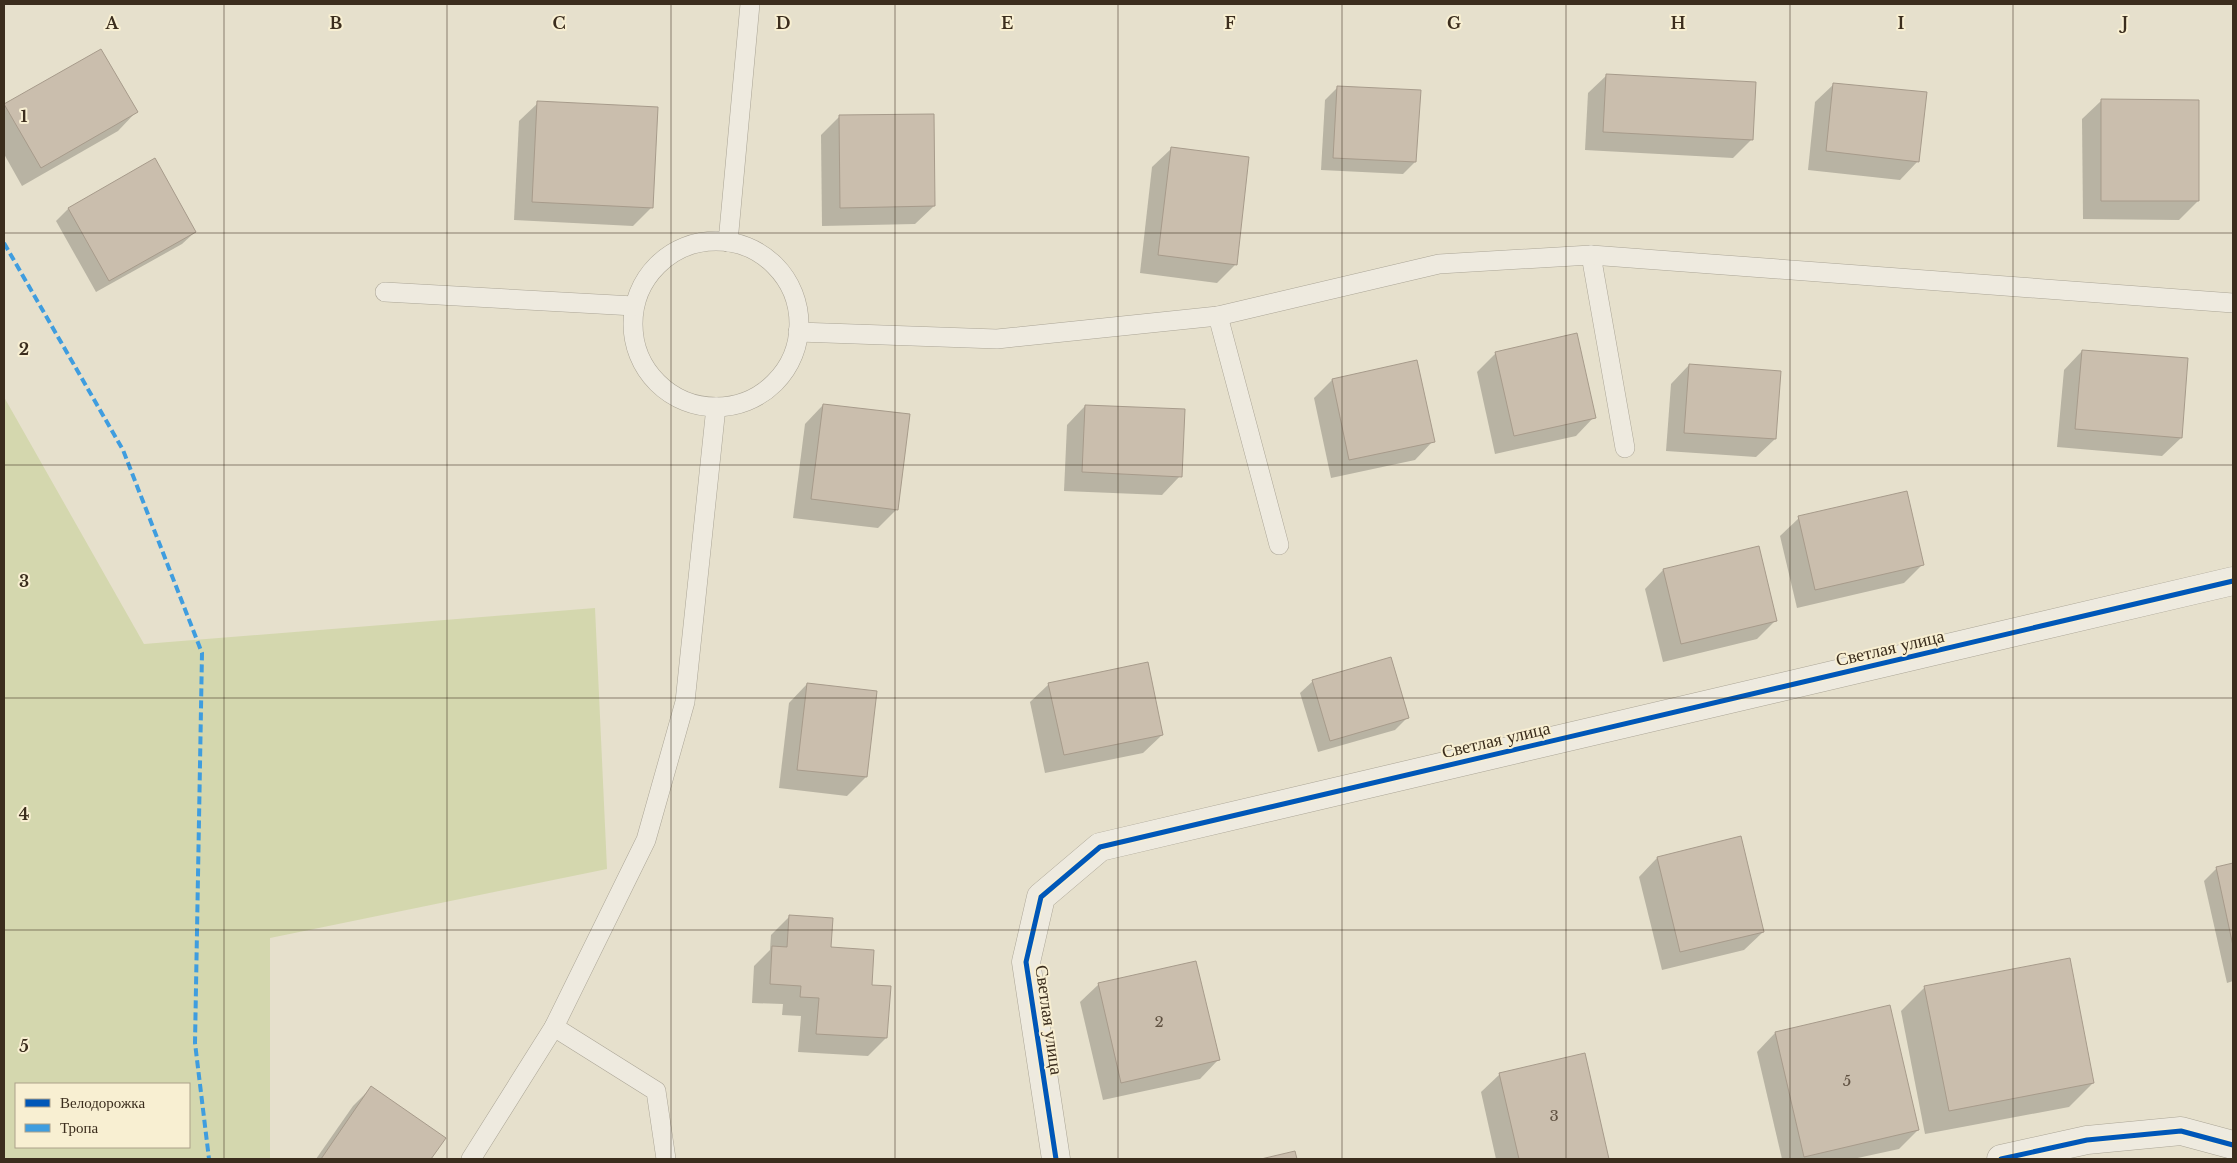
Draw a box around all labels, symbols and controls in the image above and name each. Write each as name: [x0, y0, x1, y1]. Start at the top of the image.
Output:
text: A: [105, 13, 120, 33]
text: B: [330, 13, 343, 33]
text: C: [552, 13, 566, 33]
text: D: [776, 13, 790, 33]
text: E: [1001, 13, 1013, 33]
text: F: [1224, 13, 1236, 33]
text: G: [1447, 13, 1461, 33]
text: H: [1670, 13, 1686, 33]
text: I: [1898, 13, 1905, 33]
text: J: [2119, 13, 2128, 33]
text: 1: [21, 106, 28, 126]
text: 2: [19, 339, 29, 359]
text: 3: [19, 571, 29, 591]
street label: Светлая улица: [1834, 625, 1946, 671]
street label: Светлая улица: [1440, 717, 1552, 763]
text: 4: [19, 804, 29, 824]
street label: Светлая улица: [1030, 964, 1068, 1076]
house number: 2: [1154, 1012, 1164, 1031]
text: 5: [19, 1036, 29, 1056]
house number: 5: [1843, 1071, 1851, 1090]
legend: [15, 1083, 190, 1148]
text: Велодорожка: [60, 1093, 145, 1112]
house number: 3: [1549, 1106, 1559, 1125]
text: Тропа: [60, 1118, 99, 1137]

